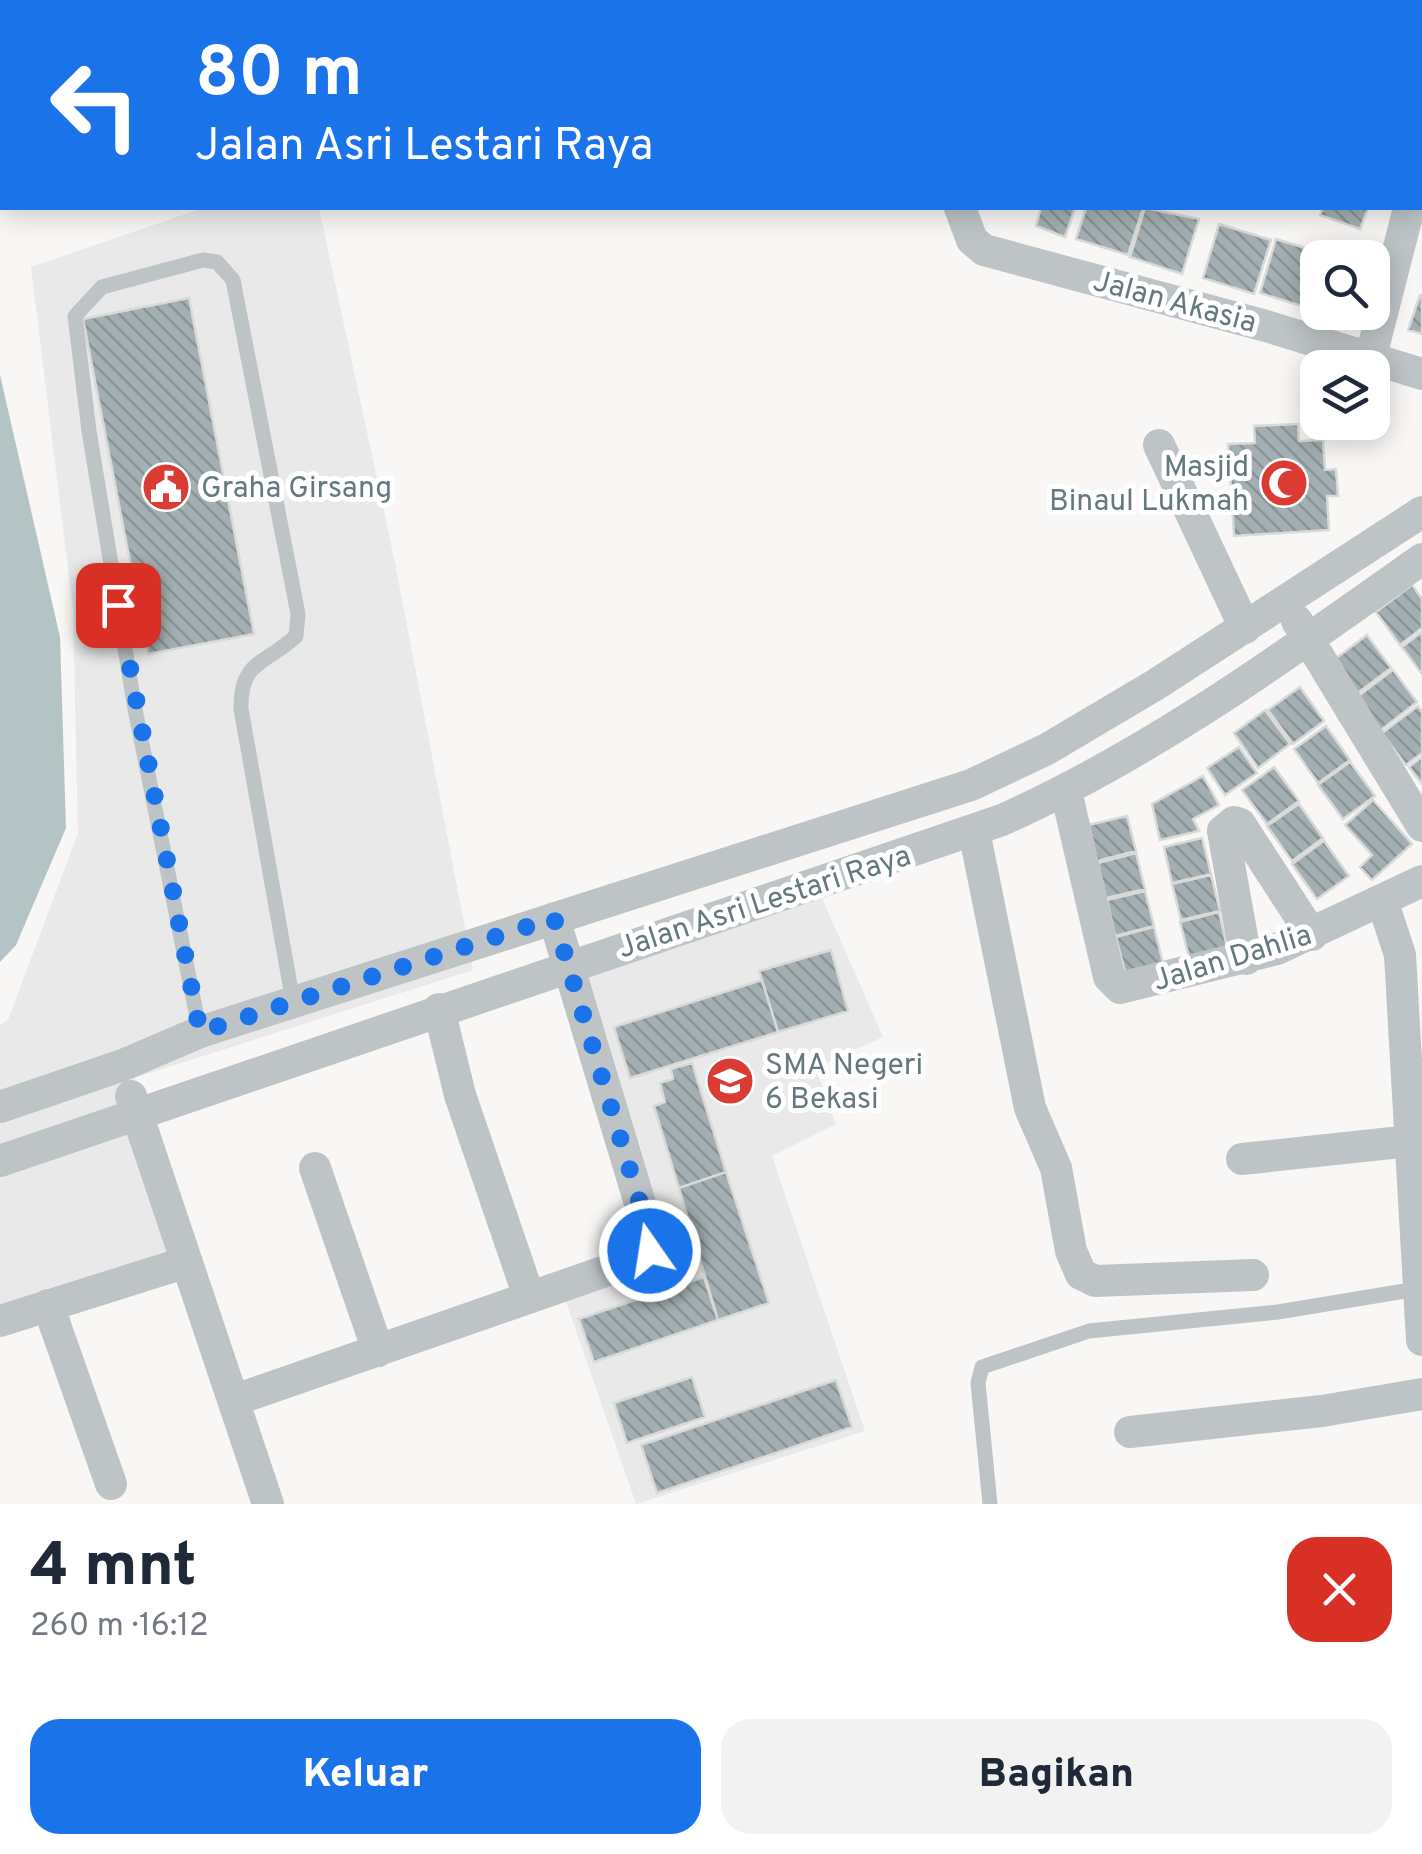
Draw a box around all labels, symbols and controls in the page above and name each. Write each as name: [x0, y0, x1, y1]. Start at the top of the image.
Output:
text: 80 m: [195, 32, 363, 121]
icon: left: [30, 40, 160, 170]
text: Jalan Asri Lestari Raya: [195, 119, 653, 176]
map controls: [1300, 240, 1390, 440]
button: search: [1300, 240, 1390, 330]
street label: Jalan Akasia: [1089, 264, 1260, 343]
button: layers: [1300, 350, 1390, 440]
place label: Masjid Binaul Lukmah: [1049, 450, 1249, 521]
mosque icon: Masjid Binaul Lukmah: [1258, 457, 1310, 509]
public building icon: Graha Girsang: [140, 461, 192, 513]
place label: Graha Girsang: [201, 471, 392, 508]
pin: [76, 563, 161, 648]
icon: arrive: [91, 578, 146, 633]
street label: Jalan Asri Lestari Raya: [614, 839, 916, 968]
street label: Jalan Dahlia: [1149, 918, 1317, 1001]
place label: SMA Negeri 6 Bekasi: [765, 1048, 923, 1119]
school or university icon: SMA Negeri 6 Bekasi: [704, 1055, 756, 1107]
position arrow: [598, 1199, 702, 1303]
text: 4 mnt: [30, 1531, 197, 1607]
button: close: [1287, 1537, 1392, 1642]
text: 260 m · 16:12: [30, 1607, 209, 1647]
button: Keluar: [30, 1719, 701, 1834]
button: Bagikan: [721, 1719, 1392, 1834]

